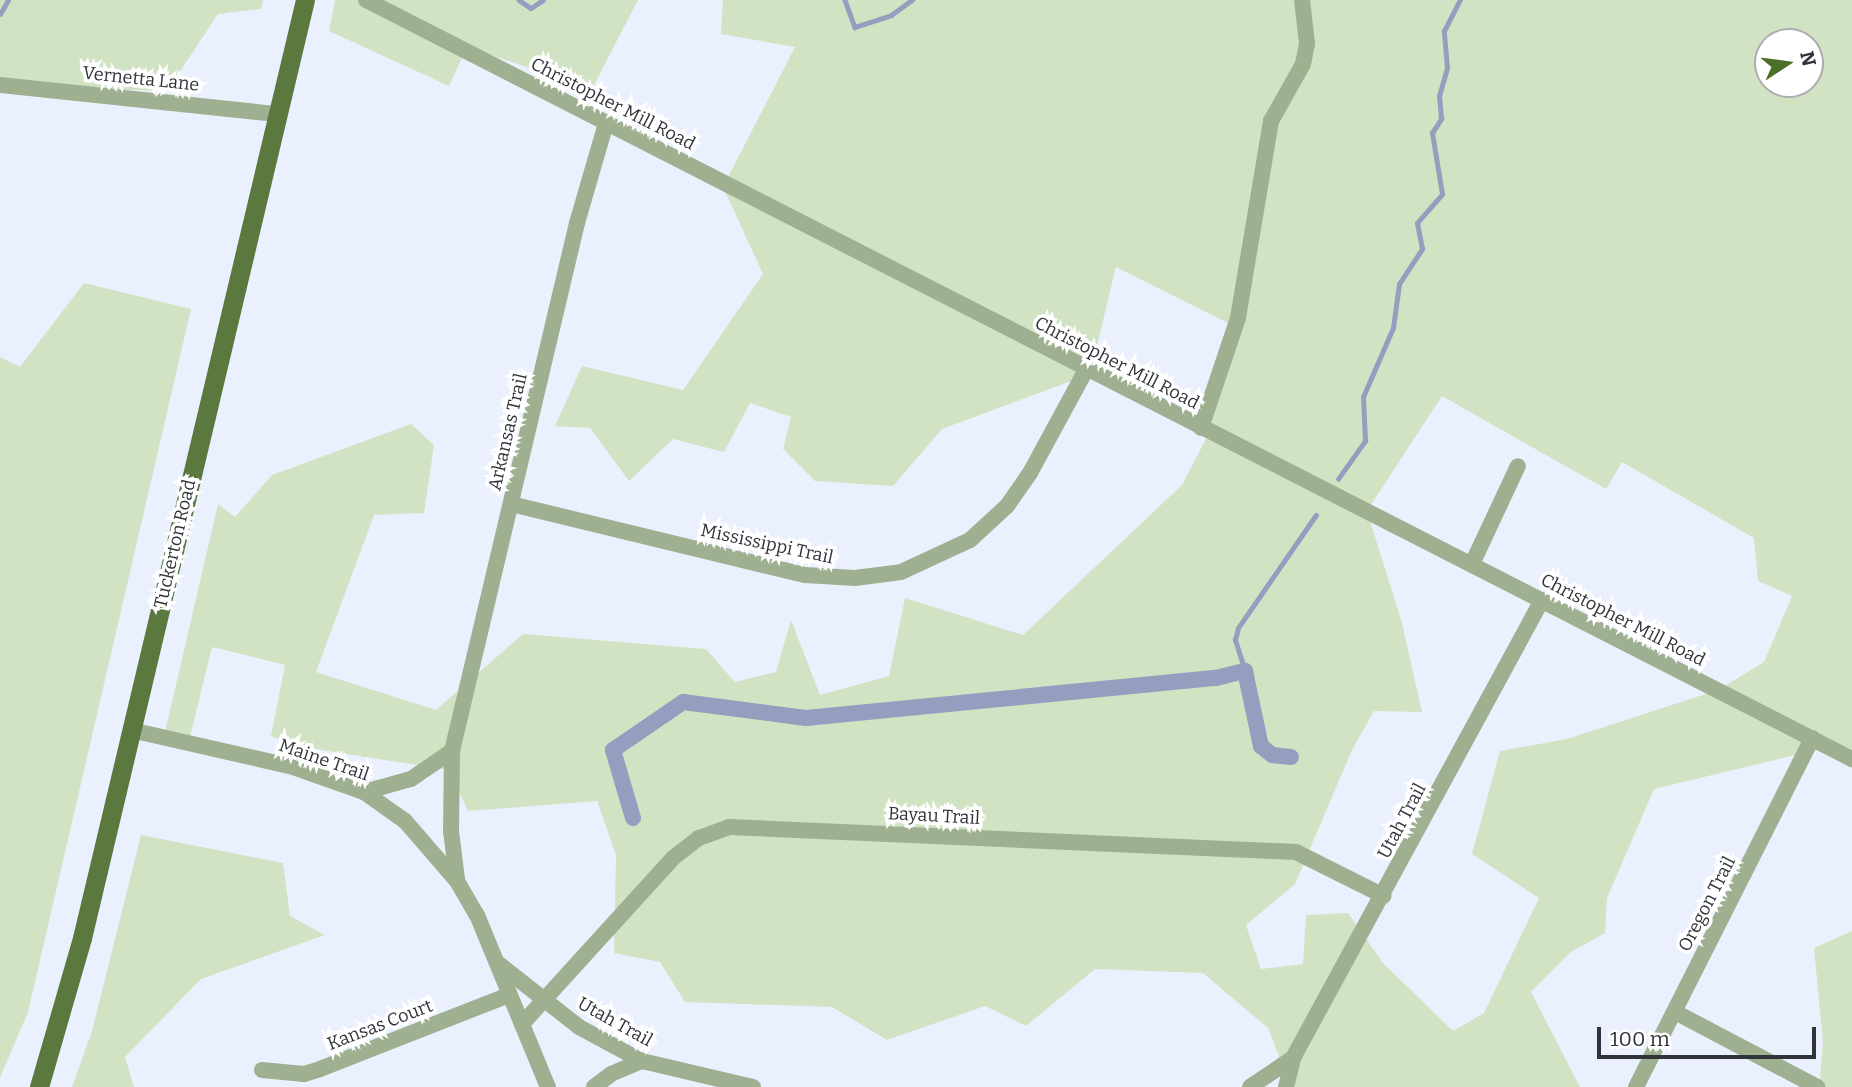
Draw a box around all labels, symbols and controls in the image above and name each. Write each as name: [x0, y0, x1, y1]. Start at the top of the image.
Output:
north arrow: [1754, 28, 1824, 98]
text: N: [1795, 49, 1821, 68]
street label: Christopher Mill Road: [527, 53, 699, 155]
street label: Vernetta Lane: [82, 62, 200, 96]
street label: Christopher Mill Road: [1031, 312, 1203, 414]
street label: Arkansas Trail: [484, 371, 532, 493]
street label: Tuckerton Road: [150, 477, 200, 611]
street label: Mississippi Trail: [699, 519, 835, 569]
street label: Christopher Mill Road: [1537, 569, 1709, 671]
street label: Maine Trail: [276, 735, 372, 785]
street label: Utah Trail: [1373, 780, 1431, 862]
street label: Bayau Trail: [887, 803, 981, 829]
street label: Oregon Trail: [1674, 853, 1740, 955]
street label: Utah Trail: [574, 993, 656, 1051]
street label: Kansas Court: [324, 995, 436, 1055]
scale bar: [1600, 1014, 1819, 1058]
text: 100 m: [1610, 1026, 1670, 1052]

